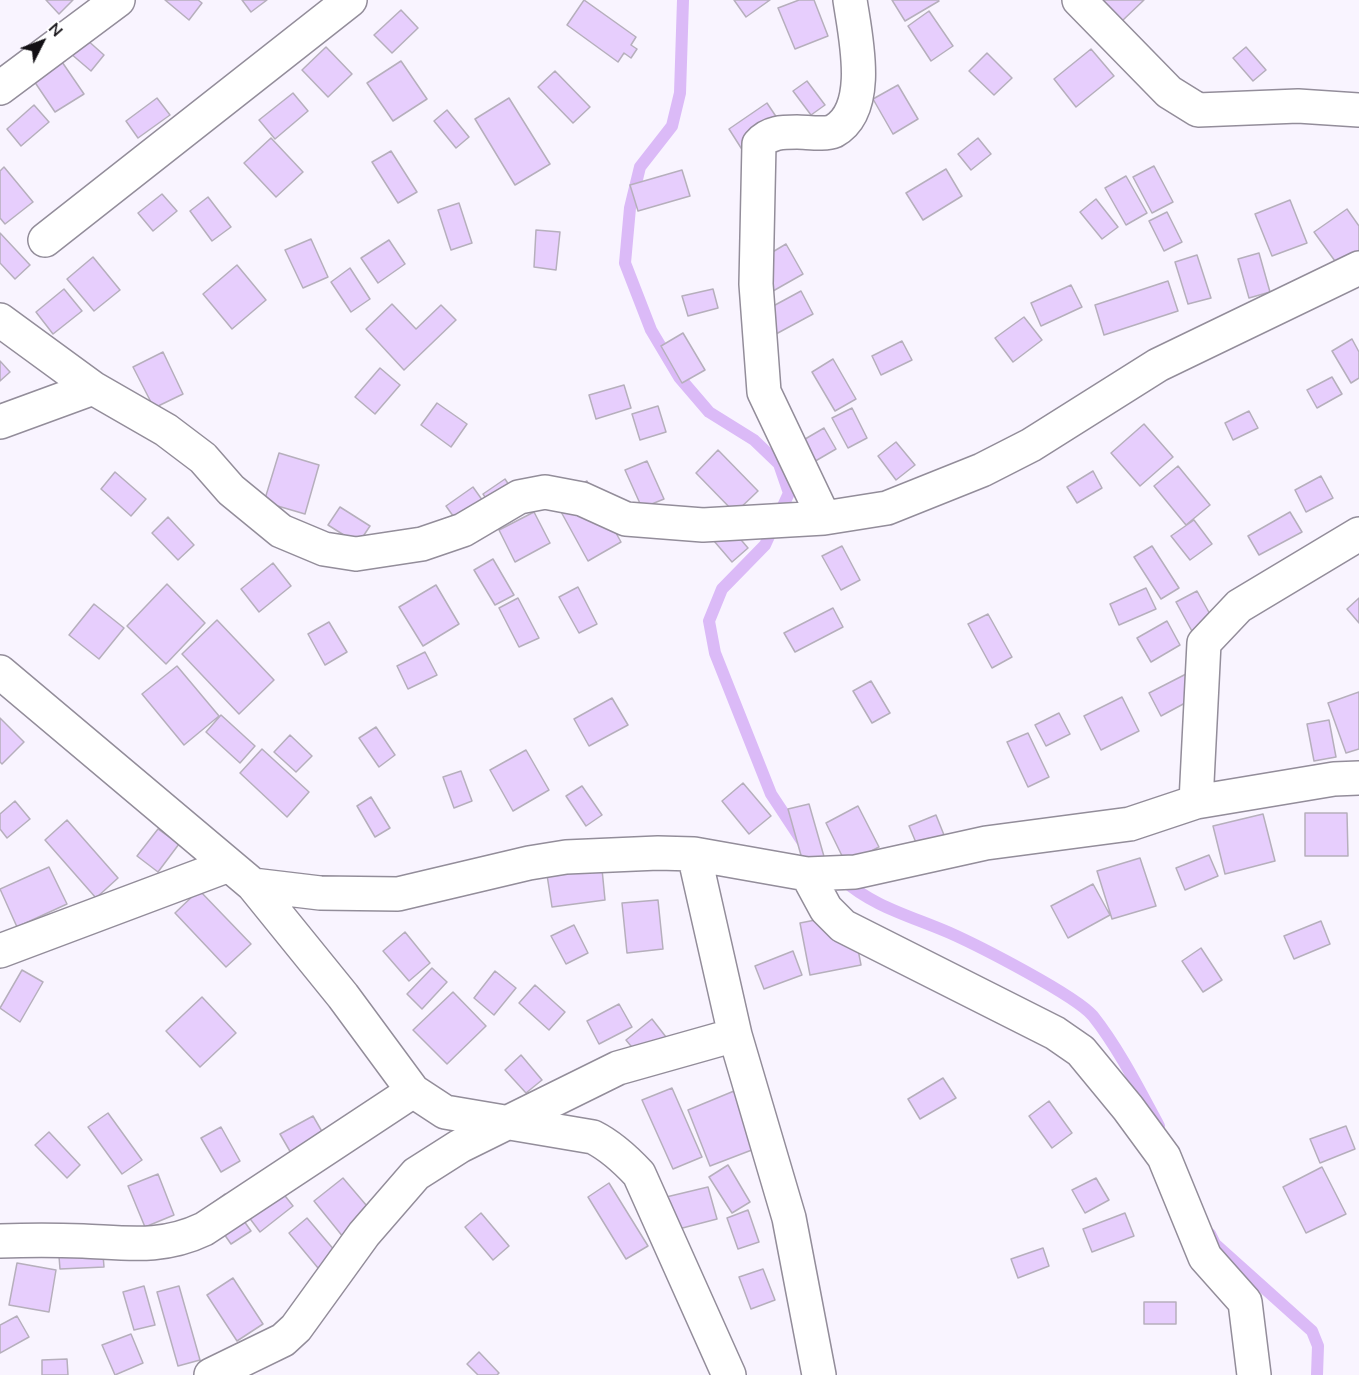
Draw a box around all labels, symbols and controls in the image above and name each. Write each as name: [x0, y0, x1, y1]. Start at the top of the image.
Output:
north arrow: [12, 12, 72, 72]
text: N: [43, 18, 68, 42]

